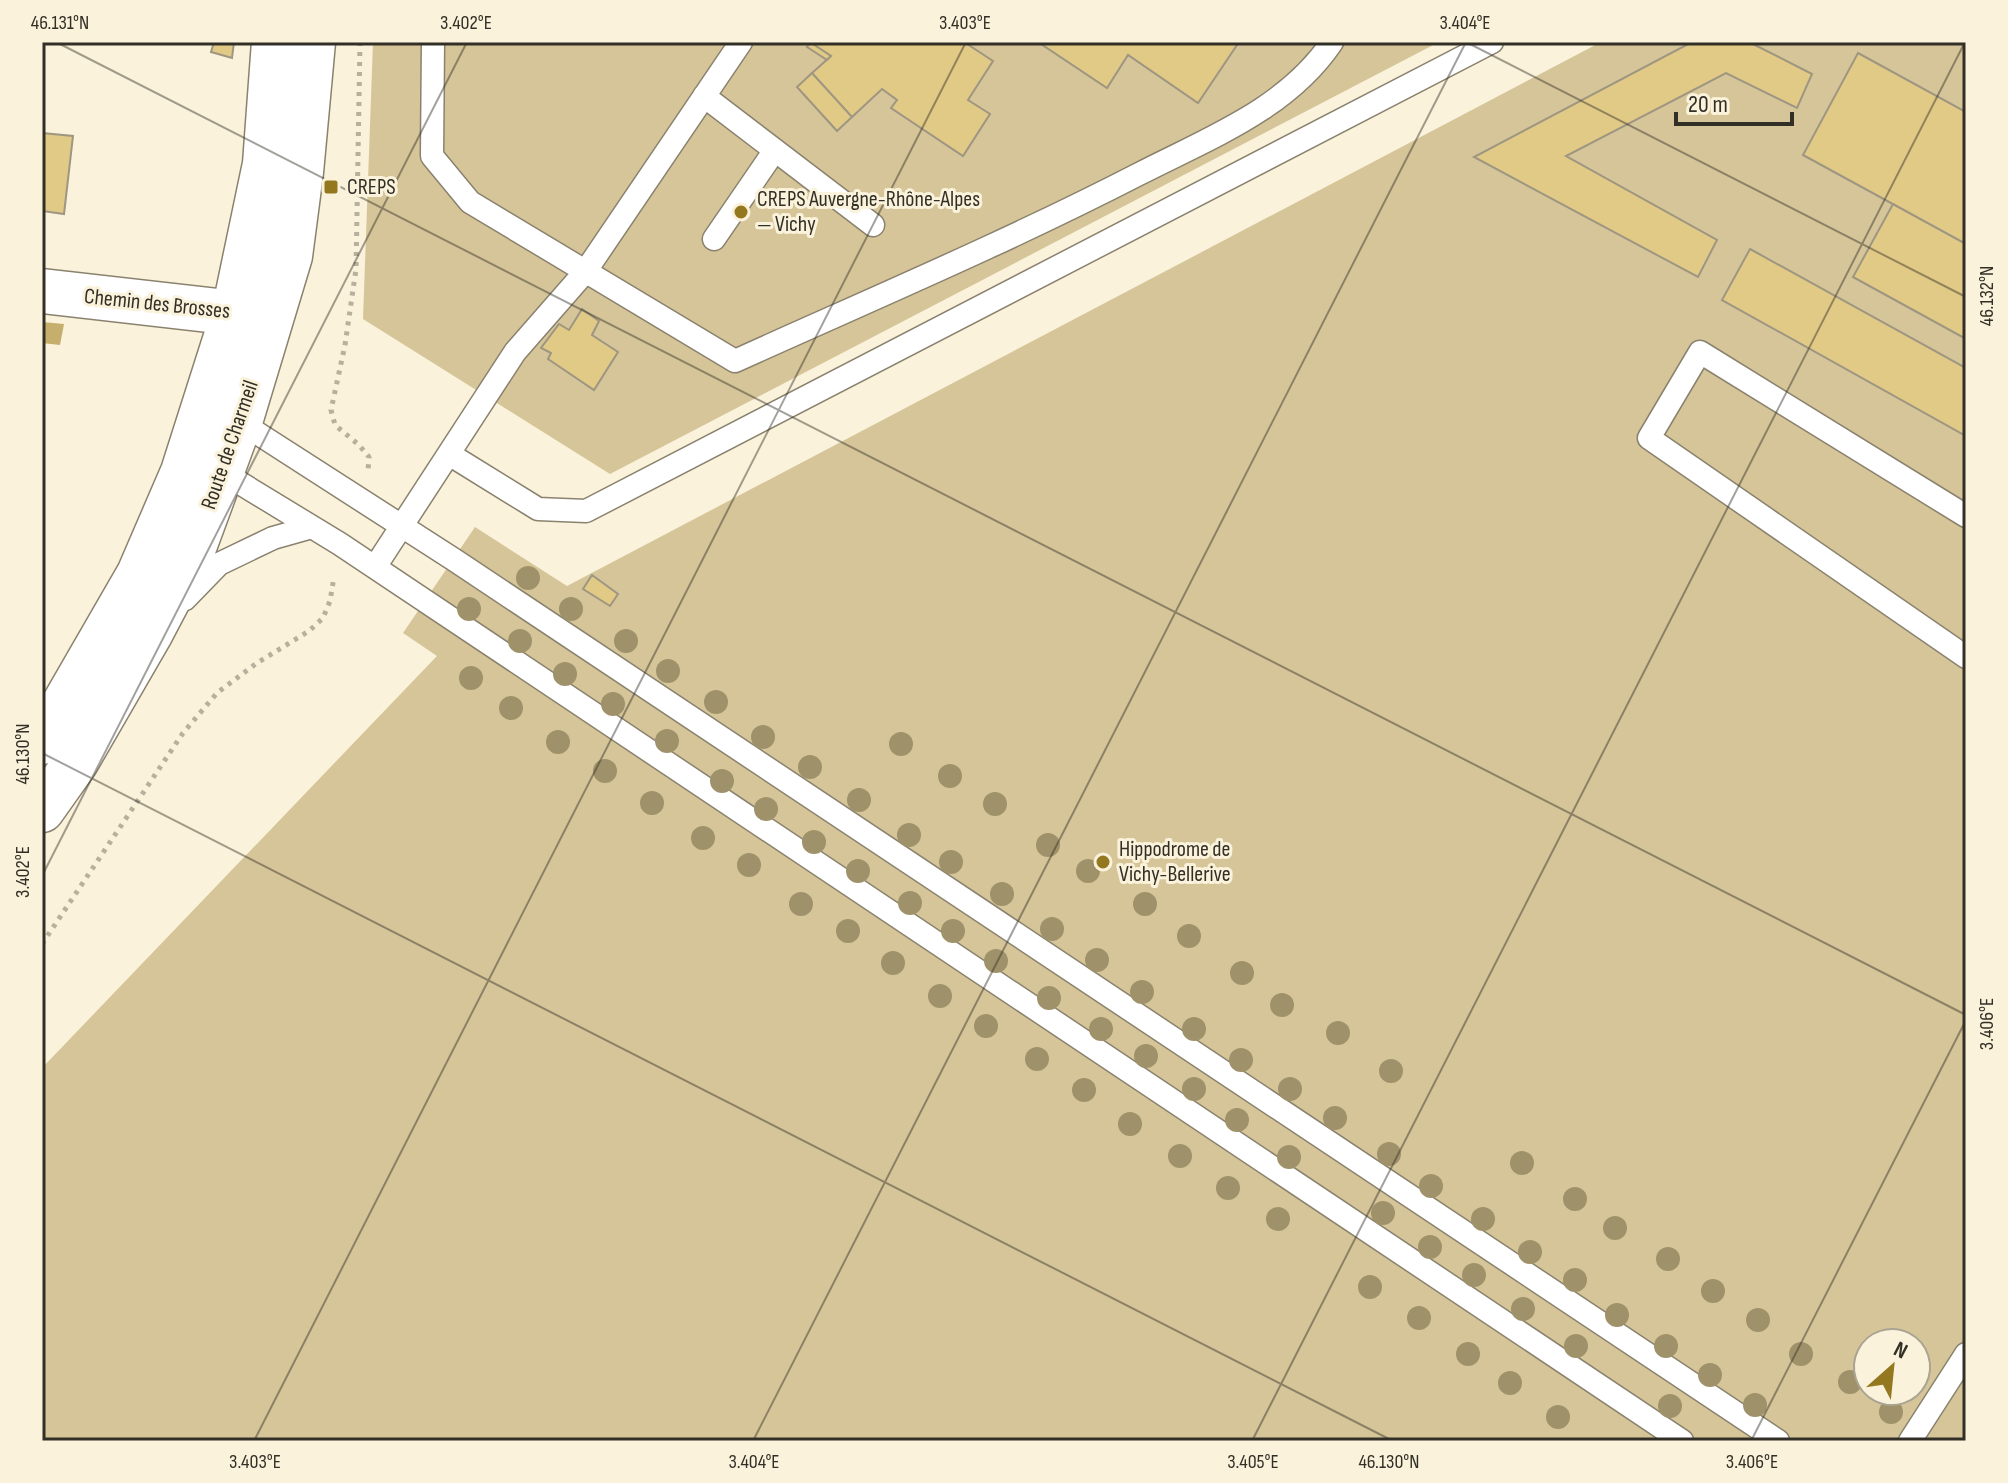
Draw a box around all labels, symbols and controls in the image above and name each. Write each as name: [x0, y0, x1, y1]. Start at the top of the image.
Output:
text: 46.131°N: [31, 11, 89, 35]
text: 3.402°E: [440, 11, 492, 35]
text: 3.403°E: [939, 11, 991, 35]
text: 3.404°E: [1439, 11, 1491, 35]
scale bar: [1676, 76, 1792, 126]
text: 20 m: [1688, 90, 1728, 119]
place label: CREPS: [347, 174, 396, 201]
marker: CREPS: [322, 178, 340, 196]
place label: CREPS Auvergne-Rhône-Alpes — Vichy: [757, 186, 980, 238]
marker: CREPS Auvergne-Rhône-Alpes — Vichy: [732, 203, 750, 221]
text: 46.132°N: [1975, 266, 1999, 326]
street label: Chemin des Brosses: [83, 283, 231, 325]
street label: Route de Charmeil: [195, 377, 265, 513]
text: 46.130°N: [11, 723, 35, 785]
place label: Hippodrome de Vichy-Bellerive: [1119, 836, 1231, 888]
text: 3.402°E: [11, 846, 35, 898]
marker: Hippodrome de Vichy-Bellerive: [1094, 853, 1112, 871]
text: 3.406°E: [1975, 998, 1999, 1050]
north arrow: [1852, 1327, 1932, 1407]
text: N: [1889, 1336, 1912, 1365]
text: 3.403°E: [229, 1450, 281, 1474]
text: 3.404°E: [728, 1450, 780, 1474]
text: 3.405°E: [1227, 1450, 1279, 1474]
text: 46.130°N: [1358, 1450, 1420, 1474]
text: 3.406°E: [1726, 1450, 1778, 1474]

